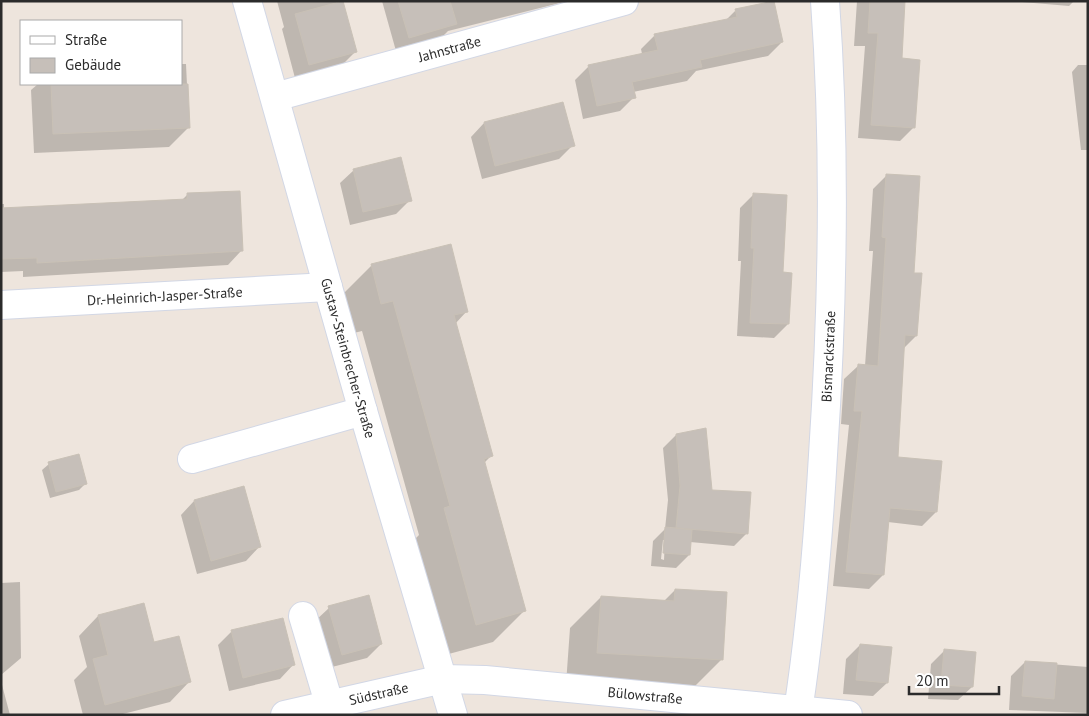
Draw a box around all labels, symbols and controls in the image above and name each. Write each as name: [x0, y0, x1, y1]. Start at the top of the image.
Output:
legend: [20, 20, 182, 85]
text: Straße: [65, 30, 107, 49]
street label: Jahnstraße: [415, 32, 483, 66]
text: Gebäude: [65, 55, 121, 74]
street label: Gustav-Steinbrecher-Straße: [317, 276, 380, 440]
street label: Dr.-Heinrich-Jasper-Straße: [87, 283, 243, 309]
street label: Bismarckstraße: [817, 310, 839, 403]
scale bar: [909, 664, 999, 696]
text: 20 m: [916, 671, 949, 690]
street label: Südstraße: [347, 678, 410, 709]
street label: Bülowstraße: [607, 683, 684, 708]

